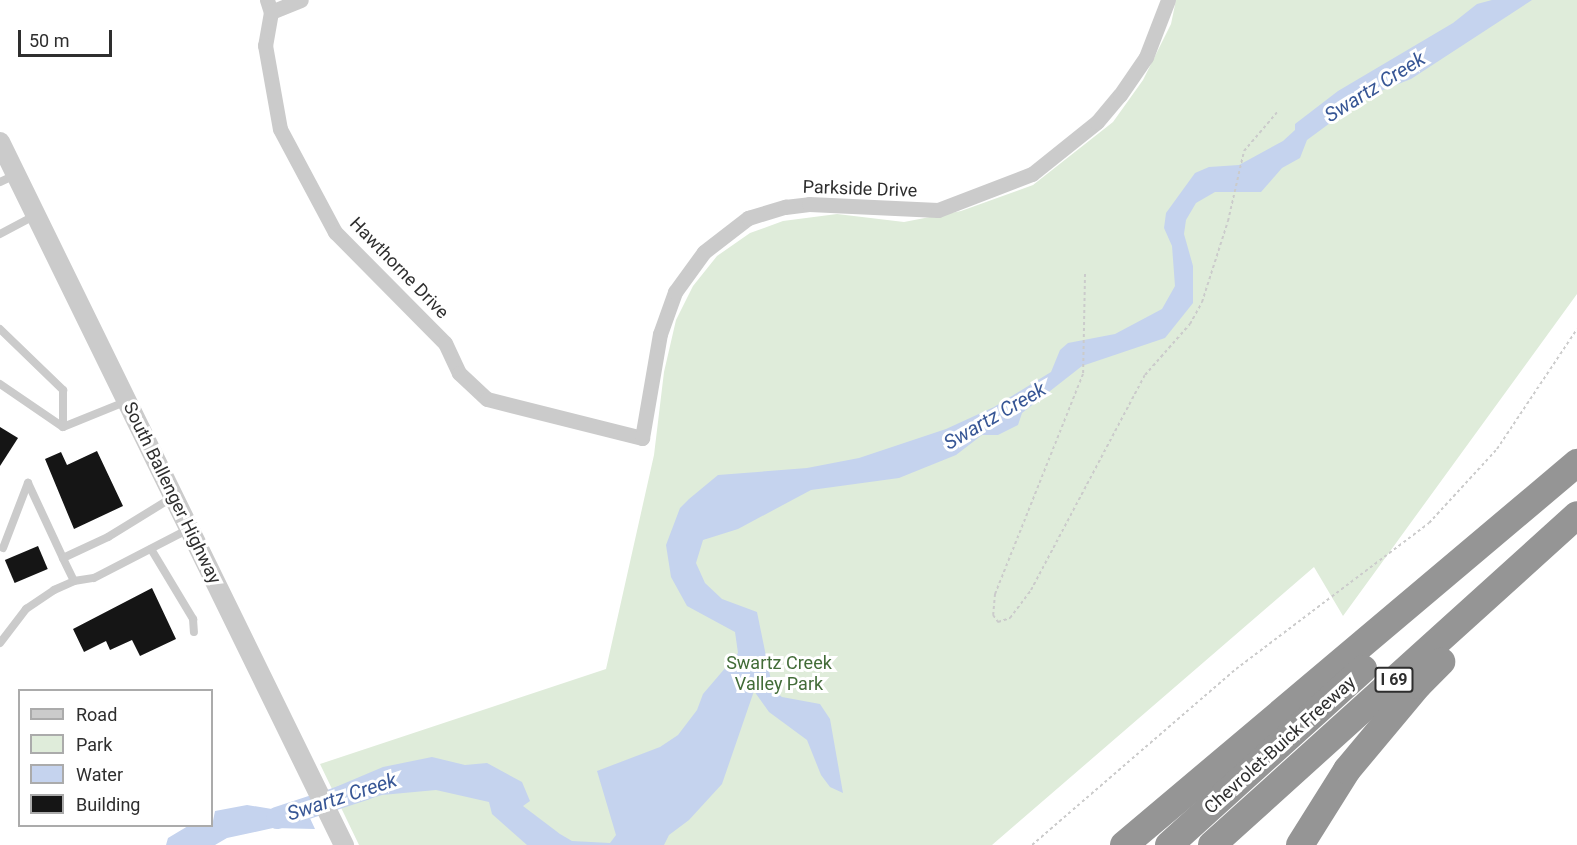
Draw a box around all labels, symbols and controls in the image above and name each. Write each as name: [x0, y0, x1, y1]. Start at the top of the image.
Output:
scale bar: [21, 18, 116, 56]
text: 50 m: [29, 30, 69, 51]
water label: Swartz Creek: [1320, 47, 1430, 127]
street label: Parkside Drive: [802, 176, 918, 202]
street label: Hawthorne Drive: [345, 213, 453, 323]
water label: Swartz Creek: [940, 377, 1050, 455]
street label: South Ballenger Highway: [119, 399, 225, 587]
park label: Swartz Creek Valley Park: [726, 653, 832, 696]
road number: I 69: [1373, 667, 1415, 693]
street label: Chevrolet-Buick Freeway: [1200, 671, 1360, 819]
legend: [18, 689, 213, 827]
text: Road: [76, 704, 117, 725]
text: Park: [76, 734, 112, 755]
text: Water: [76, 764, 123, 785]
water label: Swartz Creek: [284, 768, 400, 826]
text: Building: [76, 794, 140, 815]

